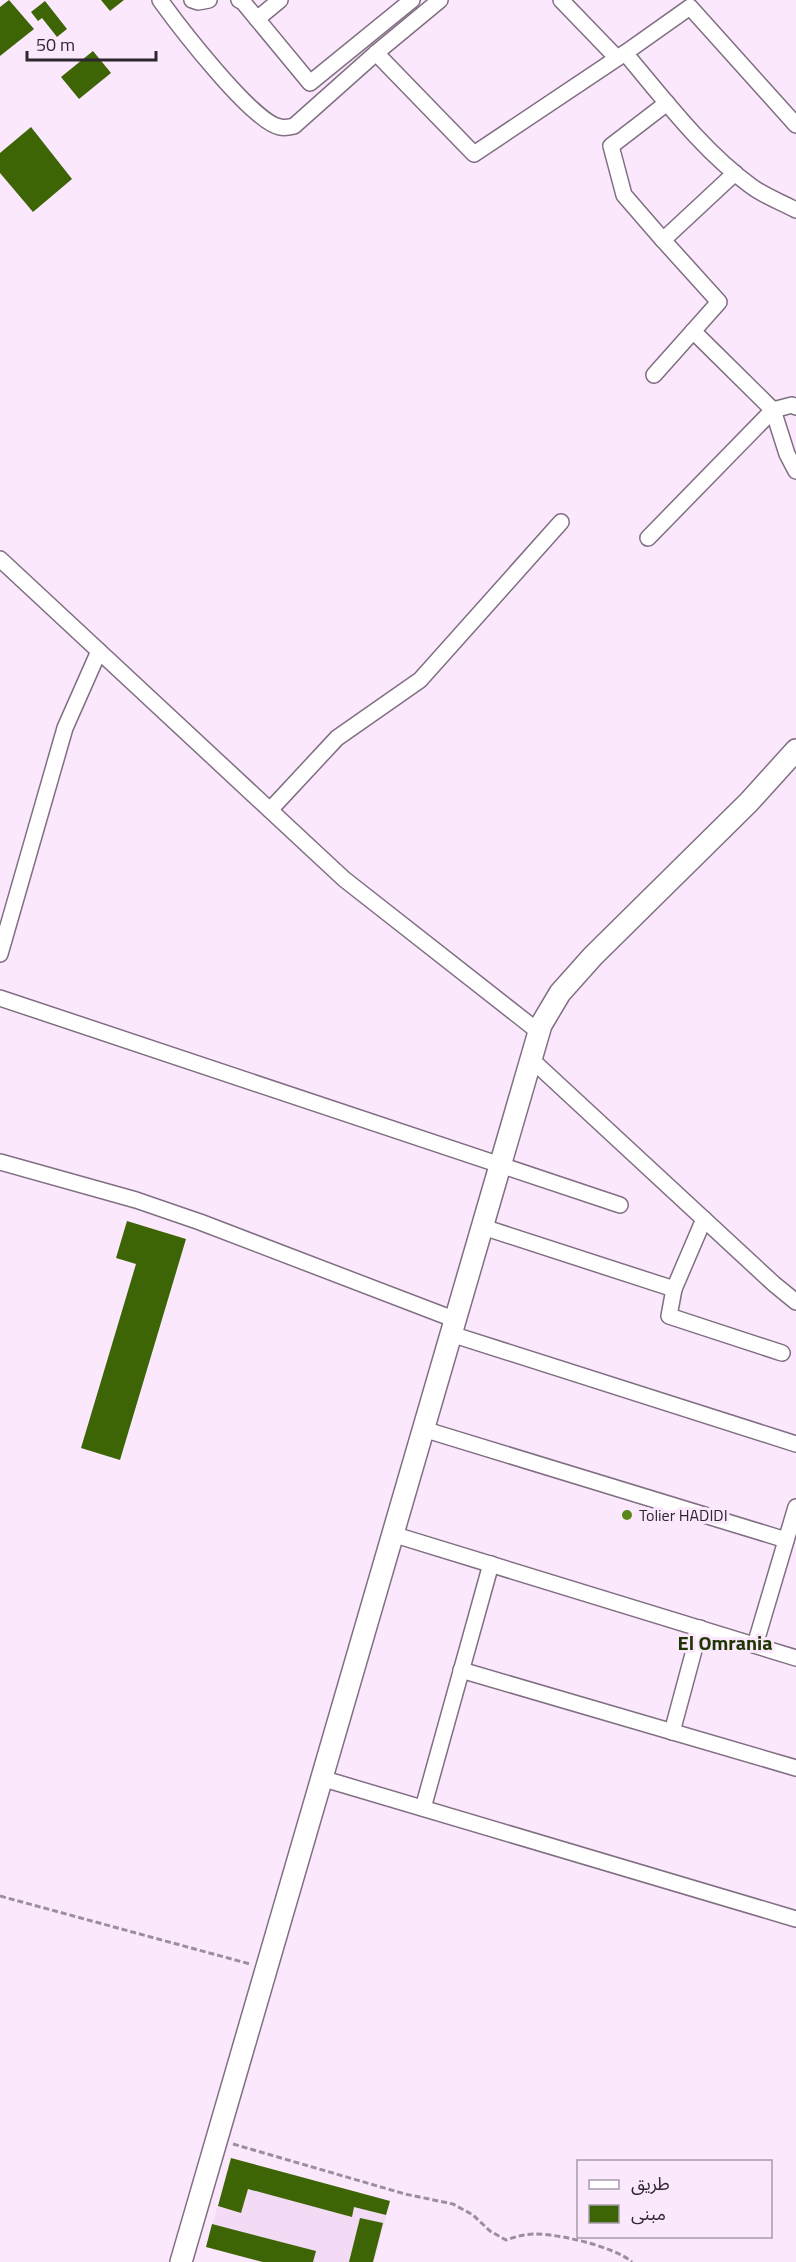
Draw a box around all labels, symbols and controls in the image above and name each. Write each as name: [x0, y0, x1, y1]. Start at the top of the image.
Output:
scale bar: [27, 24, 156, 62]
text: 50 m: [36, 31, 75, 58]
place label: Tolier HADIDI: [639, 1503, 728, 1527]
marker: Tolier HADIDI: [620, 1508, 634, 1522]
district label: El Omrania: [678, 1627, 772, 1658]
legend: [577, 2160, 772, 2238]
text: طريق: [631, 2170, 670, 2197]
text: مبنى: [631, 2200, 666, 2227]

